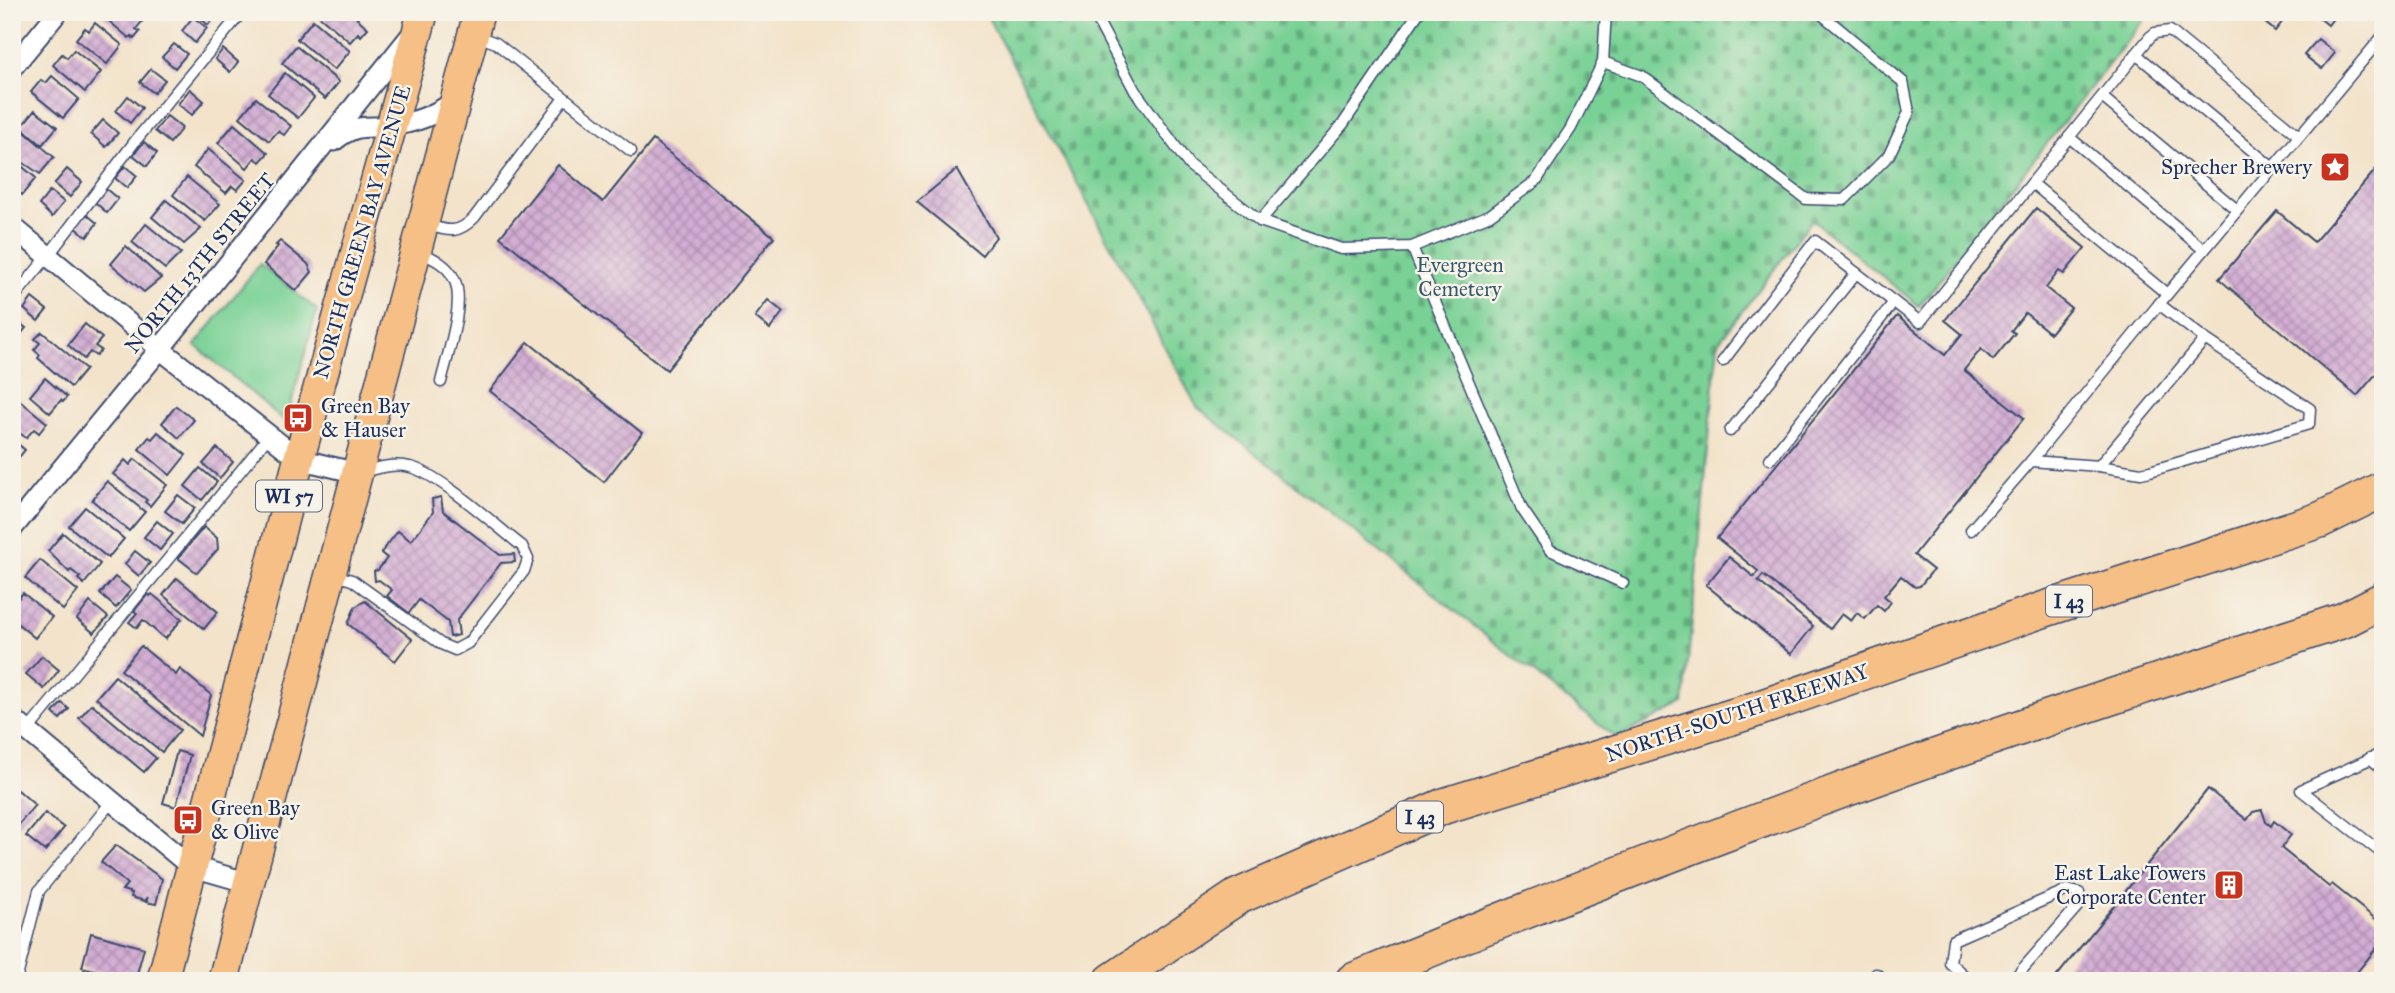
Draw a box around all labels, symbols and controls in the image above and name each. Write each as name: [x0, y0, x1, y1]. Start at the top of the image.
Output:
street label: NORTH GREEN BAY AVENUE: [308, 82, 416, 382]
place icon: Sprecher Brewery: [2318, 150, 2352, 184]
place label: Sprecher Brewery: [2161, 154, 2313, 180]
street label: NORTH 13TH STREET: [119, 168, 281, 358]
park label: Evergreen Cemetery: [1416, 252, 1504, 302]
place label: Green Bay & Hauser: [321, 393, 411, 443]
bus stop icon: Green Bay & Hauser: [281, 401, 315, 435]
road number: WI 57: [256, 481, 322, 512]
road number: I 43: [2046, 586, 2092, 616]
street label: NORTH-SOUTH FREEWAY: [1602, 658, 1872, 768]
place label: Green Bay & Olive: [211, 795, 301, 845]
road number: I 43: [1397, 802, 1443, 832]
bus stop icon: Green Bay & Olive: [171, 803, 205, 837]
place label: East Lake Towers Corporate Center: [2054, 860, 2206, 910]
building icon: East Lake Towers Corporate Center: [2212, 868, 2246, 902]

